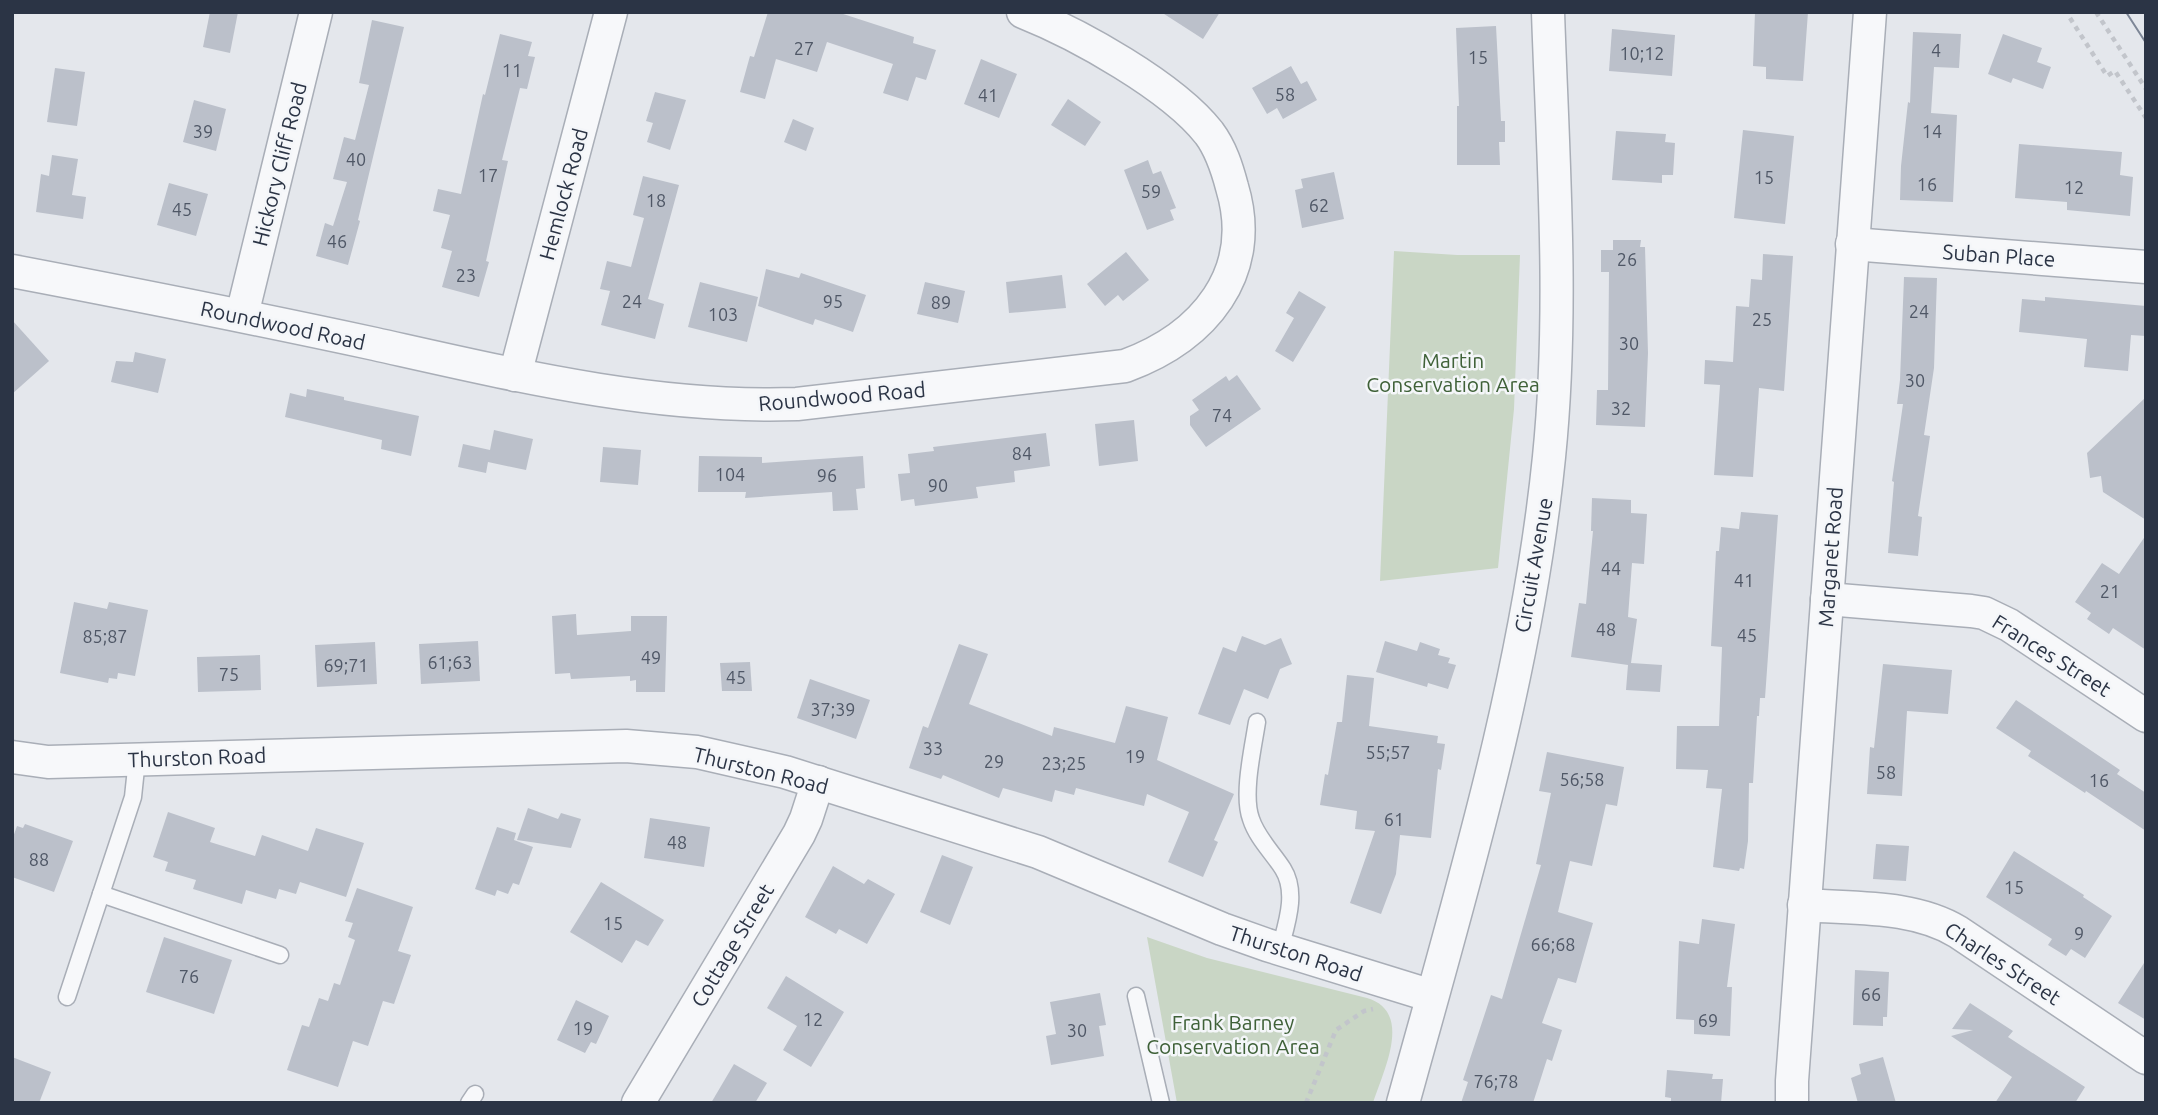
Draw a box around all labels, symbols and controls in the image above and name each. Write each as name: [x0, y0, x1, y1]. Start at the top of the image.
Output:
house number: 27: [794, 38, 814, 58]
house number: 4: [1931, 40, 1941, 60]
house number: 10;12: [1619, 43, 1665, 63]
house number: 15: [1468, 47, 1488, 67]
house number: 11: [502, 60, 522, 80]
street label: Hickory Cliff Road: [247, 80, 311, 248]
house number: 58: [1275, 84, 1295, 104]
house number: 41: [978, 85, 998, 105]
house number: 39: [193, 121, 213, 141]
house number: 14: [1922, 121, 1942, 141]
street label: Hemlock Road: [534, 125, 592, 263]
house number: 40: [346, 149, 366, 169]
house number: 17: [478, 165, 498, 185]
house number: 15: [1754, 167, 1774, 187]
house number: 16: [1917, 174, 1937, 194]
house number: 12: [2064, 177, 2084, 197]
house number: 59: [1141, 181, 1161, 201]
house number: 18: [646, 190, 666, 210]
house number: 62: [1309, 195, 1329, 215]
house number: 45: [172, 199, 192, 219]
house number: 46: [327, 231, 347, 251]
street label: Suban Place: [1942, 239, 2056, 271]
house number: 26: [1617, 249, 1637, 269]
house number: 23: [456, 265, 476, 285]
house number: 24: [622, 291, 642, 311]
house number: 95: [823, 291, 843, 311]
house number: 89: [931, 292, 951, 312]
street label: Roundwood Road: [198, 296, 368, 354]
house number: 24: [1909, 301, 1929, 321]
house number: 103: [708, 304, 738, 324]
house number: 25: [1752, 309, 1772, 329]
house number: 30: [1619, 333, 1639, 353]
park label: Martin Conservation Area: [1366, 348, 1540, 396]
house number: 30: [1905, 370, 1925, 390]
street label: Roundwood Road: [757, 377, 927, 415]
house number: 32: [1611, 398, 1631, 418]
house number: 74: [1212, 405, 1232, 425]
house number: 84: [1012, 443, 1032, 463]
house number: 104: [715, 464, 745, 484]
house number: 96: [817, 465, 837, 485]
house number: 90: [928, 475, 948, 495]
street label: Margaret Road: [1813, 486, 1847, 628]
street label: Circuit Avenue: [1509, 496, 1557, 634]
house number: 44: [1601, 558, 1621, 578]
house number: 41: [1734, 570, 1754, 590]
house number: 21: [2100, 581, 2120, 601]
street label: Frances Street: [1988, 609, 2116, 701]
house number: 48: [1596, 619, 1616, 639]
house number: 45: [1737, 625, 1757, 645]
house number: 85;87: [82, 626, 128, 646]
house number: 49: [641, 647, 661, 667]
house number: 61;63: [427, 652, 473, 672]
house number: 69;71: [323, 655, 369, 675]
house number: 75: [219, 664, 239, 684]
house number: 45: [726, 667, 746, 687]
house number: 37;39: [810, 699, 856, 719]
house number: 33: [923, 738, 943, 758]
street label: Thurston Road: [691, 742, 831, 798]
house number: 55;57: [1365, 742, 1411, 762]
street label: Thurston Road: [127, 743, 267, 771]
house number: 19: [1125, 746, 1145, 766]
house number: 29: [984, 751, 1004, 771]
house number: 23;25: [1041, 753, 1087, 773]
house number: 58: [1876, 762, 1896, 782]
house number: 56;58: [1559, 769, 1605, 789]
house number: 16: [2089, 770, 2109, 790]
house number: 61: [1384, 809, 1404, 829]
house number: 48: [667, 832, 687, 852]
house number: 88: [29, 849, 49, 869]
house number: 15: [2004, 877, 2024, 897]
street label: Cottage Street: [686, 879, 778, 1011]
house number: 15: [603, 913, 623, 933]
street label: Charles Street: [1941, 917, 2065, 1009]
street label: Thurston Road: [1226, 920, 1366, 986]
house number: 9: [2074, 923, 2084, 943]
house number: 66;68: [1530, 934, 1576, 954]
house number: 76: [179, 966, 199, 986]
house number: 66: [1861, 984, 1881, 1004]
house number: 12: [803, 1009, 823, 1029]
park label: Frank Barney Conservation Area: [1146, 1010, 1320, 1058]
house number: 69: [1698, 1010, 1718, 1030]
house number: 19: [573, 1018, 593, 1038]
house number: 30: [1067, 1020, 1087, 1040]
house number: 76;78: [1473, 1071, 1519, 1091]

